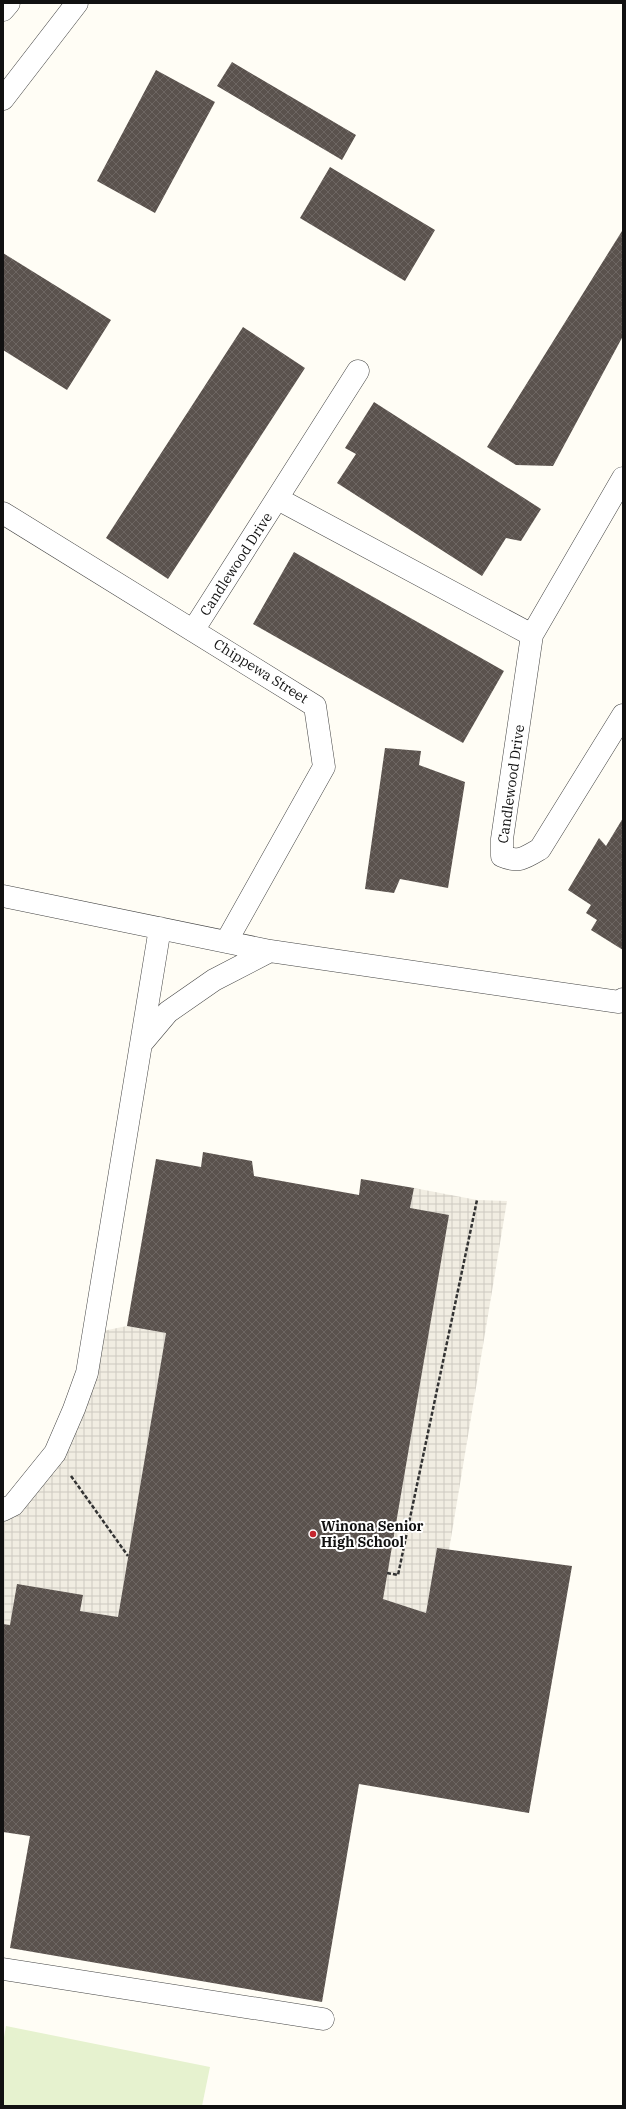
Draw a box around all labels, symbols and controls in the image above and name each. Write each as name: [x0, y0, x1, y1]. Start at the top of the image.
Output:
street label: Candlewood Drive: [196, 509, 276, 619]
street label: Chippewa Street: [210, 635, 312, 707]
street label: Candlewood Drive: [494, 723, 528, 845]
place label: Winona Senior High School: [321, 1517, 424, 1551]
marker: Winona Senior High School: [308, 1529, 318, 1539]

